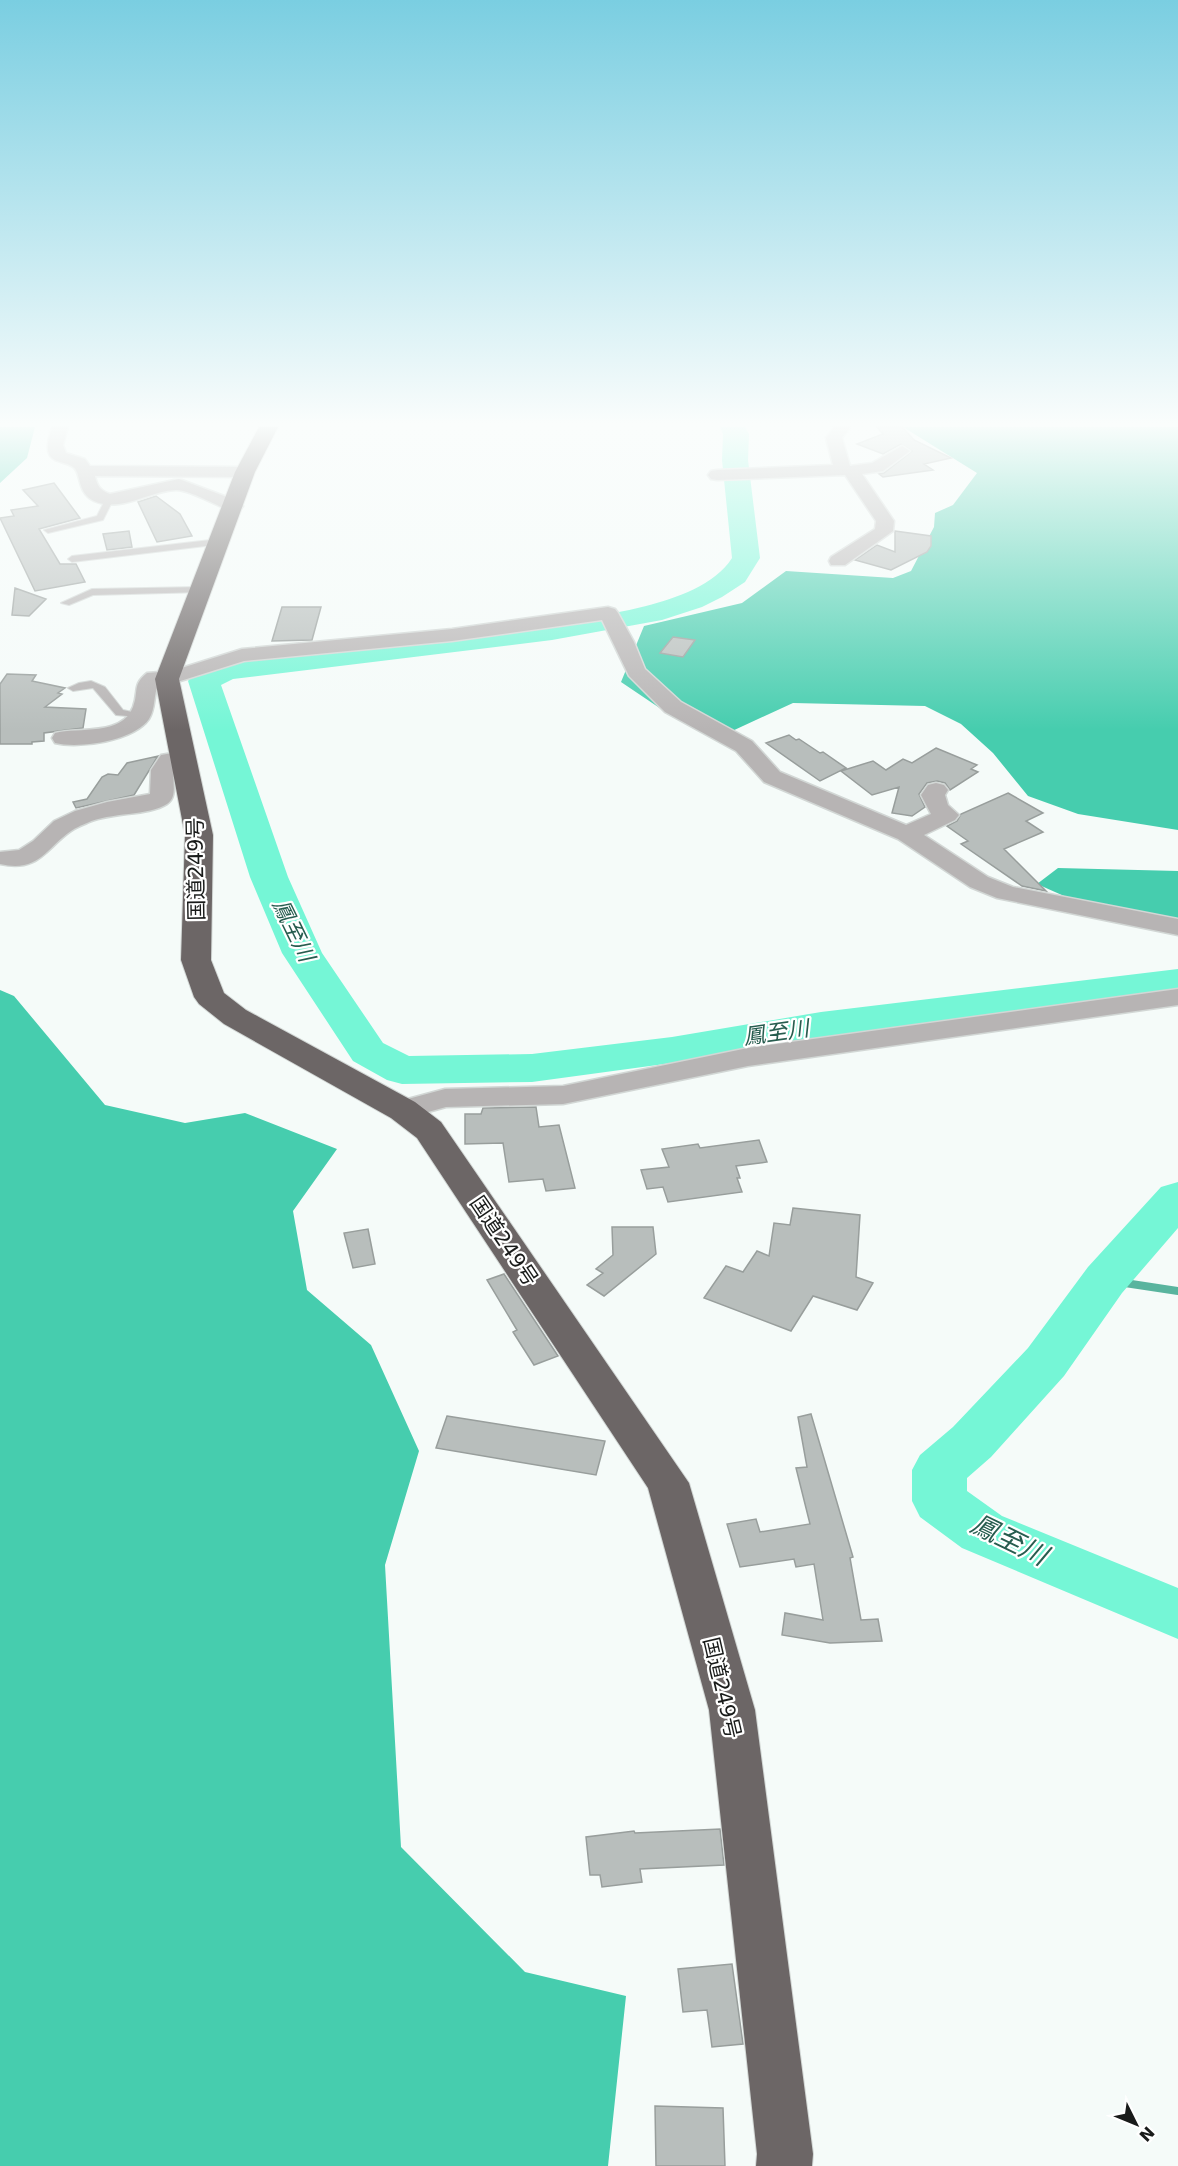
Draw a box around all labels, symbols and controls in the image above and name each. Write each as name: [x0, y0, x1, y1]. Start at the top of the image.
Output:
street label: 国道249号: [183, 817, 209, 921]
water label: 鳳至川: [268, 895, 320, 967]
water label: 鳳至川: [742, 1015, 812, 1049]
street label: 国道249号: [465, 1192, 543, 1290]
water label: 鳳至川: [966, 1508, 1055, 1573]
street label: 国道249号: [699, 1635, 745, 1741]
north arrow: [1106, 2094, 1166, 2154]
text: N: [1135, 2123, 1158, 2145]

